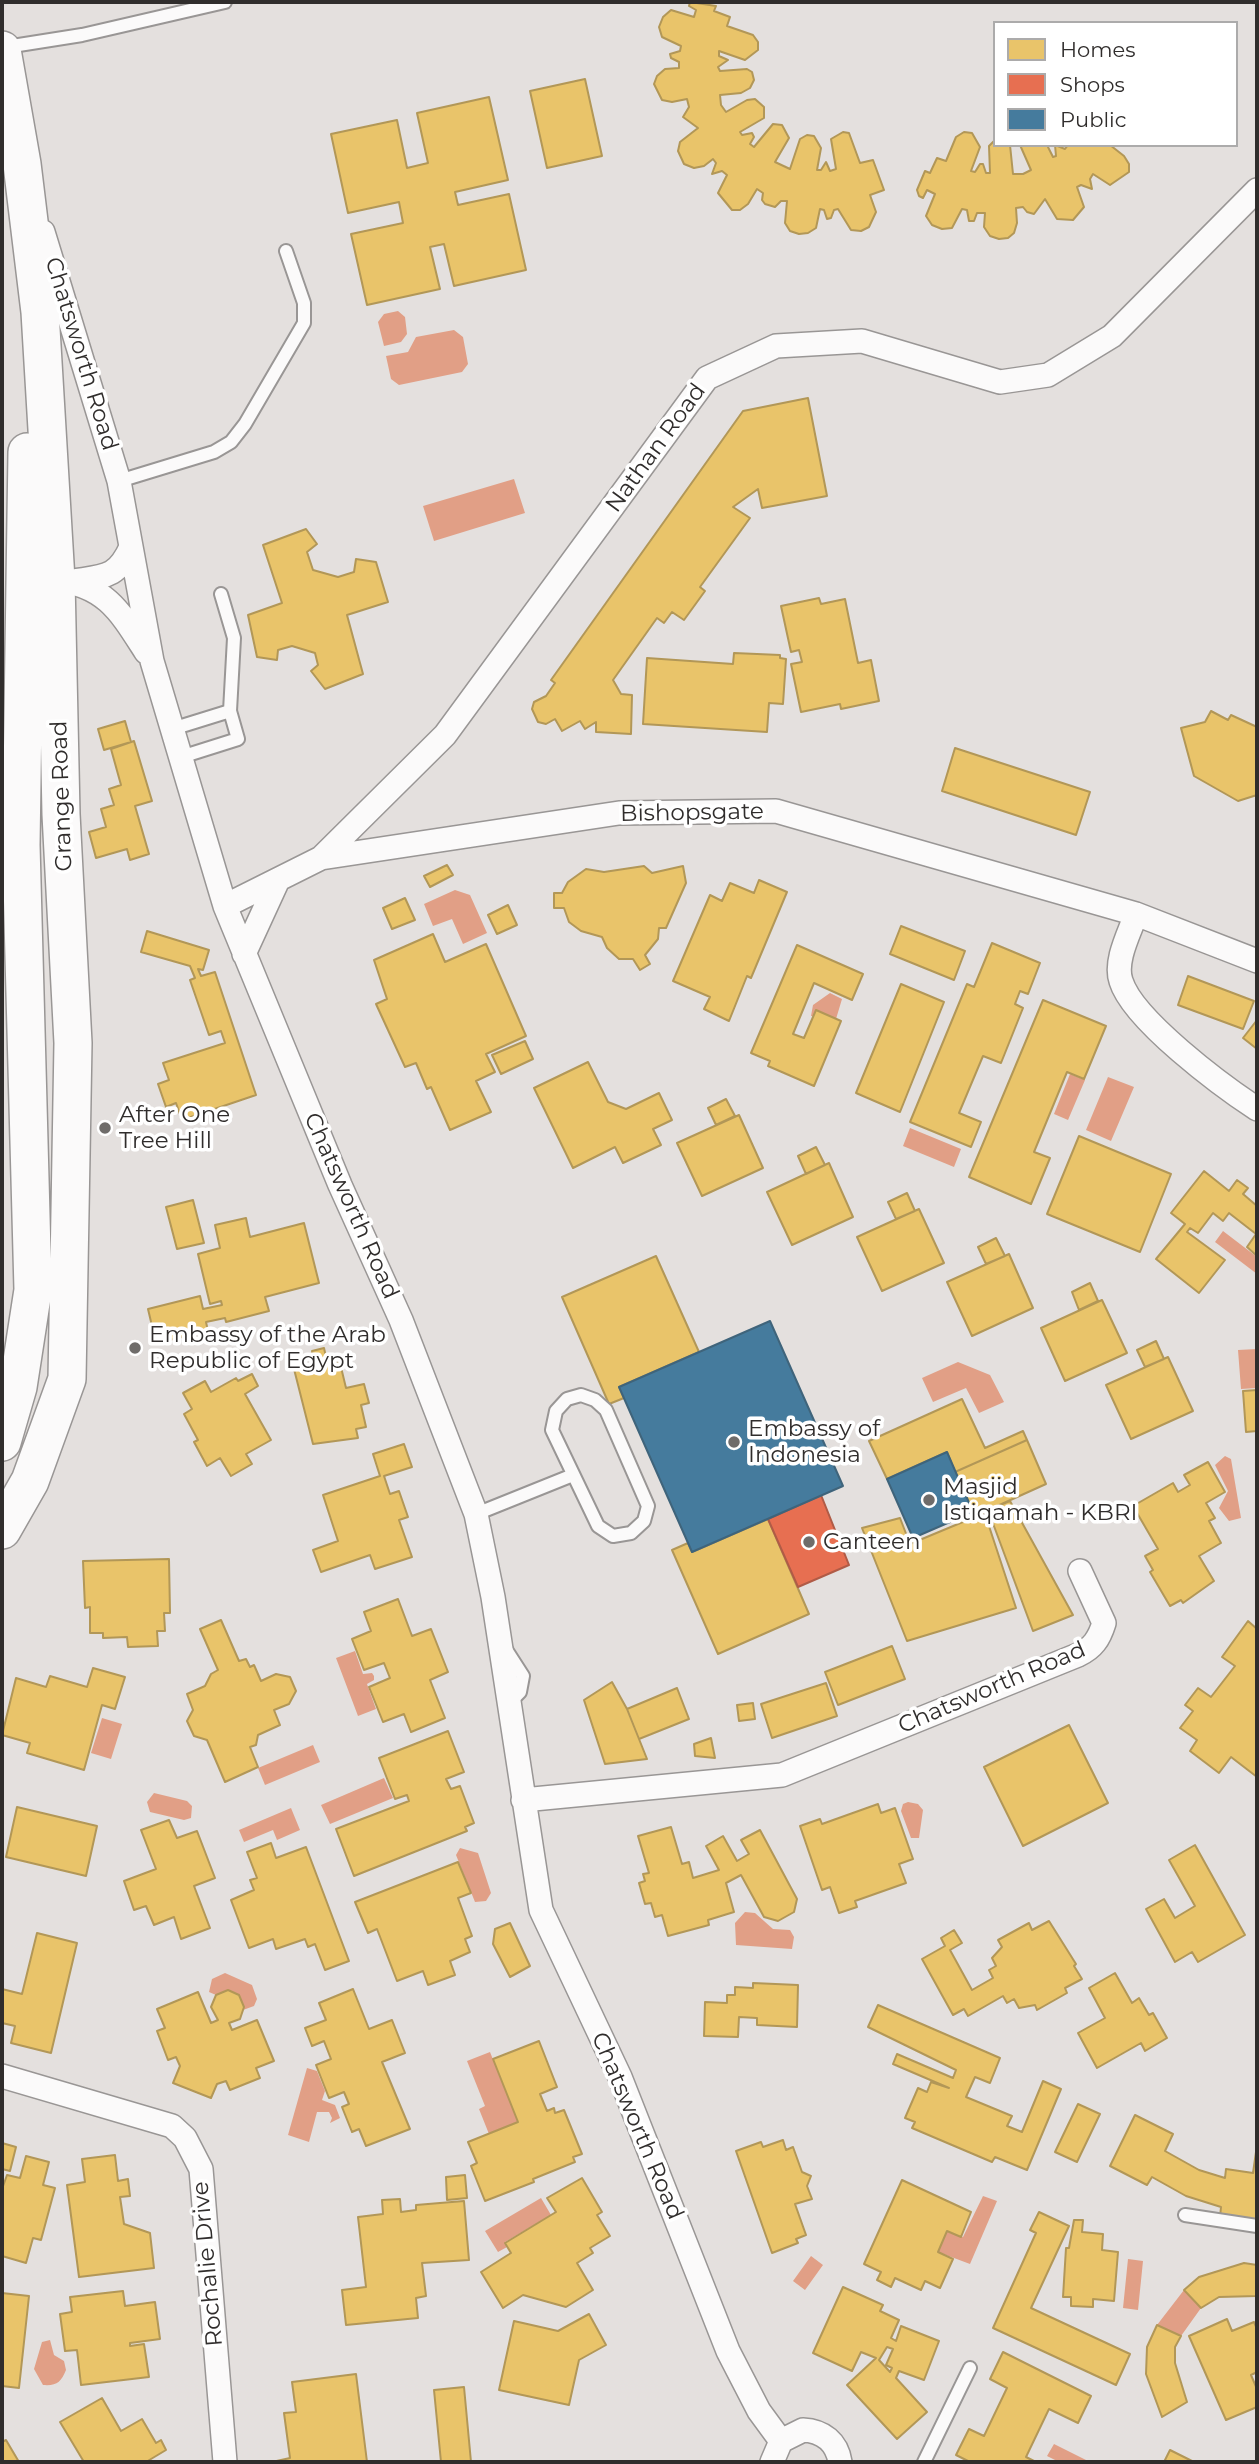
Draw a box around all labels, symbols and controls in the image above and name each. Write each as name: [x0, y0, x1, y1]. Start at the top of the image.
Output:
legend: [993, 21, 1238, 147]
text: Homes: [1060, 37, 1135, 62]
text: Shops: [1060, 72, 1125, 97]
text: Public: [1060, 107, 1127, 132]
street label: Chatsworth Road: [38, 254, 124, 454]
street label: Nathan Road: [600, 378, 712, 518]
street label: Grange Road: [46, 720, 78, 872]
street label: Bishopsgate: [620, 798, 764, 828]
place label: After One Tree Hill: [119, 1101, 230, 1155]
street label: Chatsworth Road: [298, 1109, 404, 1303]
marker: After One Tree Hill: [97, 1120, 113, 1136]
place label: Embassy of the Arab Republic of Egypt: [149, 1321, 386, 1375]
marker: Embassy of the Arab Republic of Egypt: [127, 1340, 143, 1356]
place label: Embassy of Indonesia: [748, 1415, 880, 1469]
marker: Embassy of Indonesia: [726, 1434, 742, 1450]
place label: Masjid Istiqamah - KBRI: [943, 1473, 1137, 1527]
marker: Masjid Istiqamah - KBRI: [921, 1492, 937, 1508]
place label: Canteen: [823, 1528, 920, 1556]
marker: Canteen: [801, 1534, 817, 1550]
street label: Chatsworth Road: [894, 1636, 1090, 1740]
street label: Chatsworth Road: [585, 2028, 689, 2224]
street label: Rochalie Drive: [187, 2180, 229, 2348]

